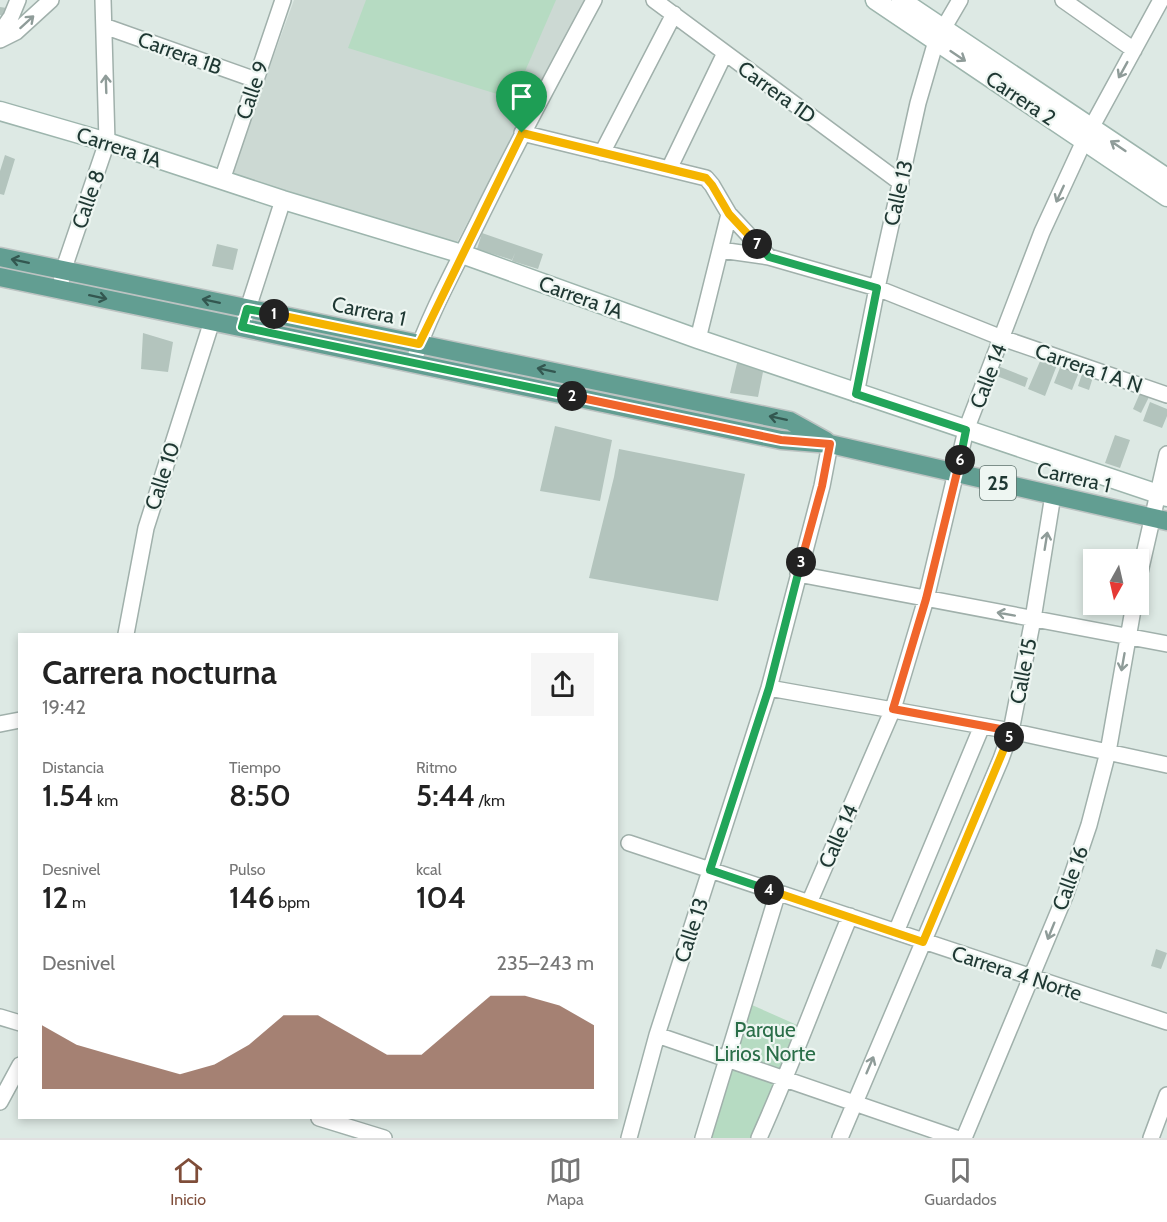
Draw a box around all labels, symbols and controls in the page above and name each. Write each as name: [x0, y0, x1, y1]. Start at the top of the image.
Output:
one-way arrow: [19, 15, 34, 29]
street label: Carrera 1B: [135, 26, 225, 80]
one-way arrow: [950, 50, 966, 62]
street label: Carrera 1D: [733, 55, 821, 129]
street label: Calle 9: [230, 57, 274, 123]
one-way arrow: [1117, 61, 1129, 78]
street label: Carrera 2: [981, 66, 1061, 130]
pin: [496, 71, 547, 133]
one-way arrow: [100, 74, 111, 94]
icon: arrive: [505, 80, 538, 113]
street label: Carrera 1A: [73, 122, 165, 172]
one-way arrow: [1110, 139, 1127, 152]
street label: Calle 13: [878, 158, 918, 228]
street label: Calle 8: [66, 166, 110, 232]
one-way arrow: [1053, 185, 1065, 203]
pin: 7: [742, 229, 772, 259]
text: 7: [753, 234, 761, 253]
one-way arrow: [11, 255, 30, 267]
street label: Carrera 1A: [535, 270, 627, 324]
street label: Carrera 1: [330, 291, 408, 331]
one-way arrow: [89, 292, 108, 304]
one-way arrow: [201, 295, 220, 307]
pin: 1: [259, 299, 289, 329]
text: 1: [271, 304, 277, 323]
street label: Carrera 1 A N: [1032, 338, 1146, 398]
street label: Calle 14: [964, 340, 1012, 412]
one-way arrow: [536, 364, 556, 375]
pin: 2: [557, 381, 587, 411]
text: 2: [568, 386, 576, 405]
one-way arrow: [769, 412, 788, 423]
street label: Calle 10: [139, 439, 185, 513]
pin: 6: [945, 445, 975, 475]
text: 6: [956, 450, 965, 469]
street label: Carrera 1: [1035, 456, 1113, 498]
road number: 25: [980, 466, 1016, 500]
one-way arrow: [1041, 531, 1052, 551]
pin: 3: [786, 547, 816, 577]
north arrow: [1083, 549, 1149, 615]
map controls: [1083, 549, 1149, 615]
text: 3: [797, 552, 805, 571]
one-way arrow: [997, 608, 1017, 619]
street label: Calle 15: [1004, 636, 1042, 706]
text: Carrera nocturna: [42, 652, 277, 692]
one-way arrow: [1117, 652, 1128, 671]
button: share: [531, 653, 594, 716]
text: 19:42: [42, 695, 86, 719]
pin: 5: [994, 722, 1024, 752]
text: 5: [1005, 727, 1013, 746]
text: Distancia: [42, 758, 104, 777]
text: Tiempo: [229, 758, 281, 777]
text: Ritmo: [416, 758, 457, 777]
text: 1.54: [42, 777, 93, 814]
text: 8:50: [229, 777, 291, 814]
text: 5:44: [416, 777, 475, 814]
text: km: [93, 791, 118, 810]
text: /km: [475, 791, 505, 810]
street label: Calle 14: [813, 800, 863, 872]
street label: Calle 16: [1047, 842, 1093, 914]
text: Desnivel: [42, 860, 100, 879]
text: Pulso: [229, 860, 266, 879]
text: kcal: [416, 860, 442, 879]
pin: 4: [754, 875, 784, 905]
text: 12: [42, 879, 68, 916]
text: 146: [229, 879, 275, 916]
text: 104: [416, 879, 466, 916]
text: 4: [764, 880, 774, 899]
text: m: [68, 893, 86, 912]
text: bpm: [275, 893, 310, 912]
street label: Calle 13: [669, 895, 713, 965]
one-way arrow: [1045, 921, 1056, 939]
street label: Carrera 4 Norte: [949, 940, 1085, 1006]
text: Desnivel: [42, 951, 115, 975]
text: 235–243 m: [496, 951, 594, 975]
park label: Parque Lirios Norte: [714, 1017, 816, 1066]
one-way arrow: [865, 1056, 876, 1074]
tab: Inicio: [170, 1154, 206, 1209]
tab: Mapa: [547, 1154, 584, 1209]
tab: Guardados: [924, 1154, 997, 1209]

